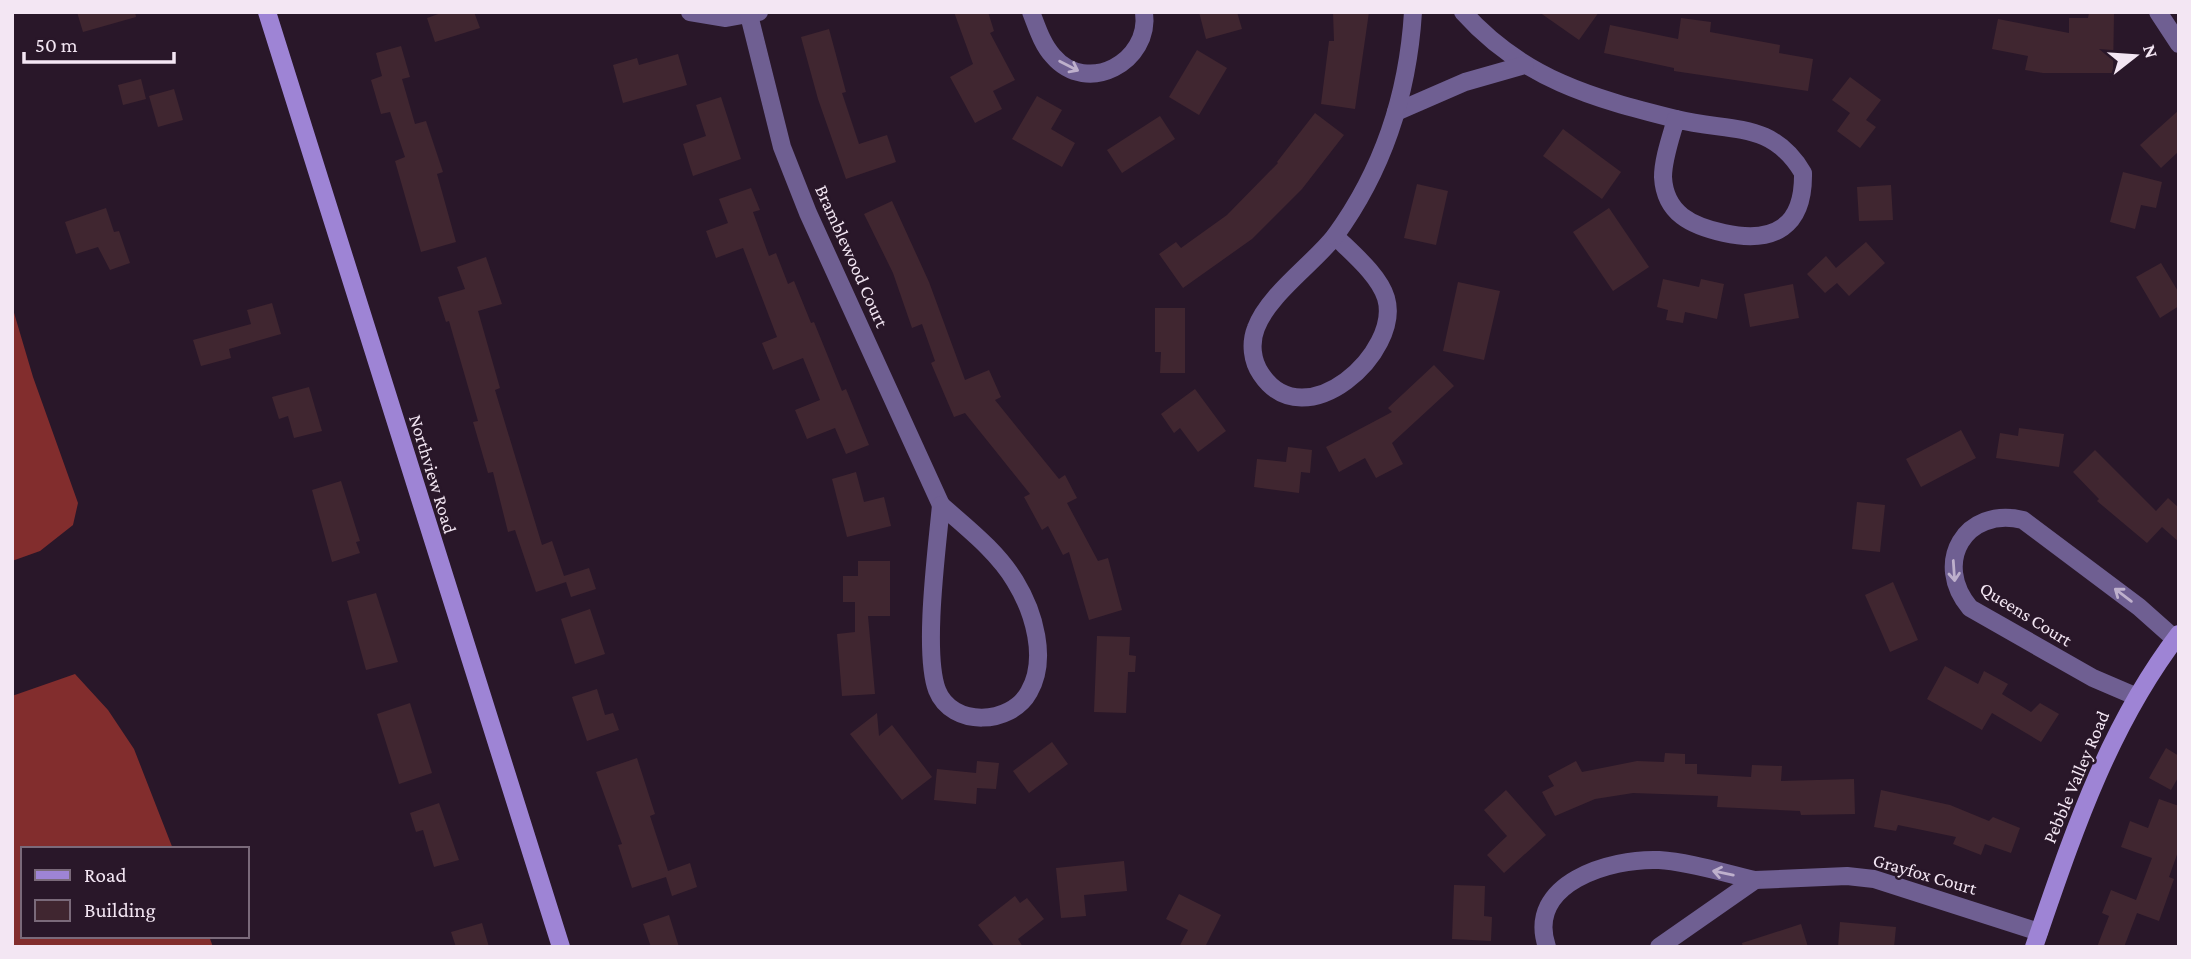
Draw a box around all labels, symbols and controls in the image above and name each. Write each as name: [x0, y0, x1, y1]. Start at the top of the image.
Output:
scale bar: [24, 21, 175, 65]
north arrow: [2100, 21, 2170, 91]
text: 50 m: [35, 33, 78, 57]
text: N: [2139, 42, 2163, 60]
one-way arrow: [1058, 59, 1078, 73]
street label: Bramblewood Court: [811, 181, 893, 331]
street label: Northview Road: [405, 412, 461, 536]
one-way arrow: [1948, 559, 1961, 582]
street label: Queens Court: [1976, 577, 2076, 651]
one-way arrow: [2114, 587, 2133, 602]
street label: Pebble Valley Road: [2039, 708, 2113, 846]
legend: [21, 847, 248, 938]
street label: Grayfox Court: [1871, 849, 1980, 899]
text: Road: [84, 863, 127, 887]
one-way arrow: [1712, 866, 1735, 879]
text: Building: [84, 898, 156, 922]

